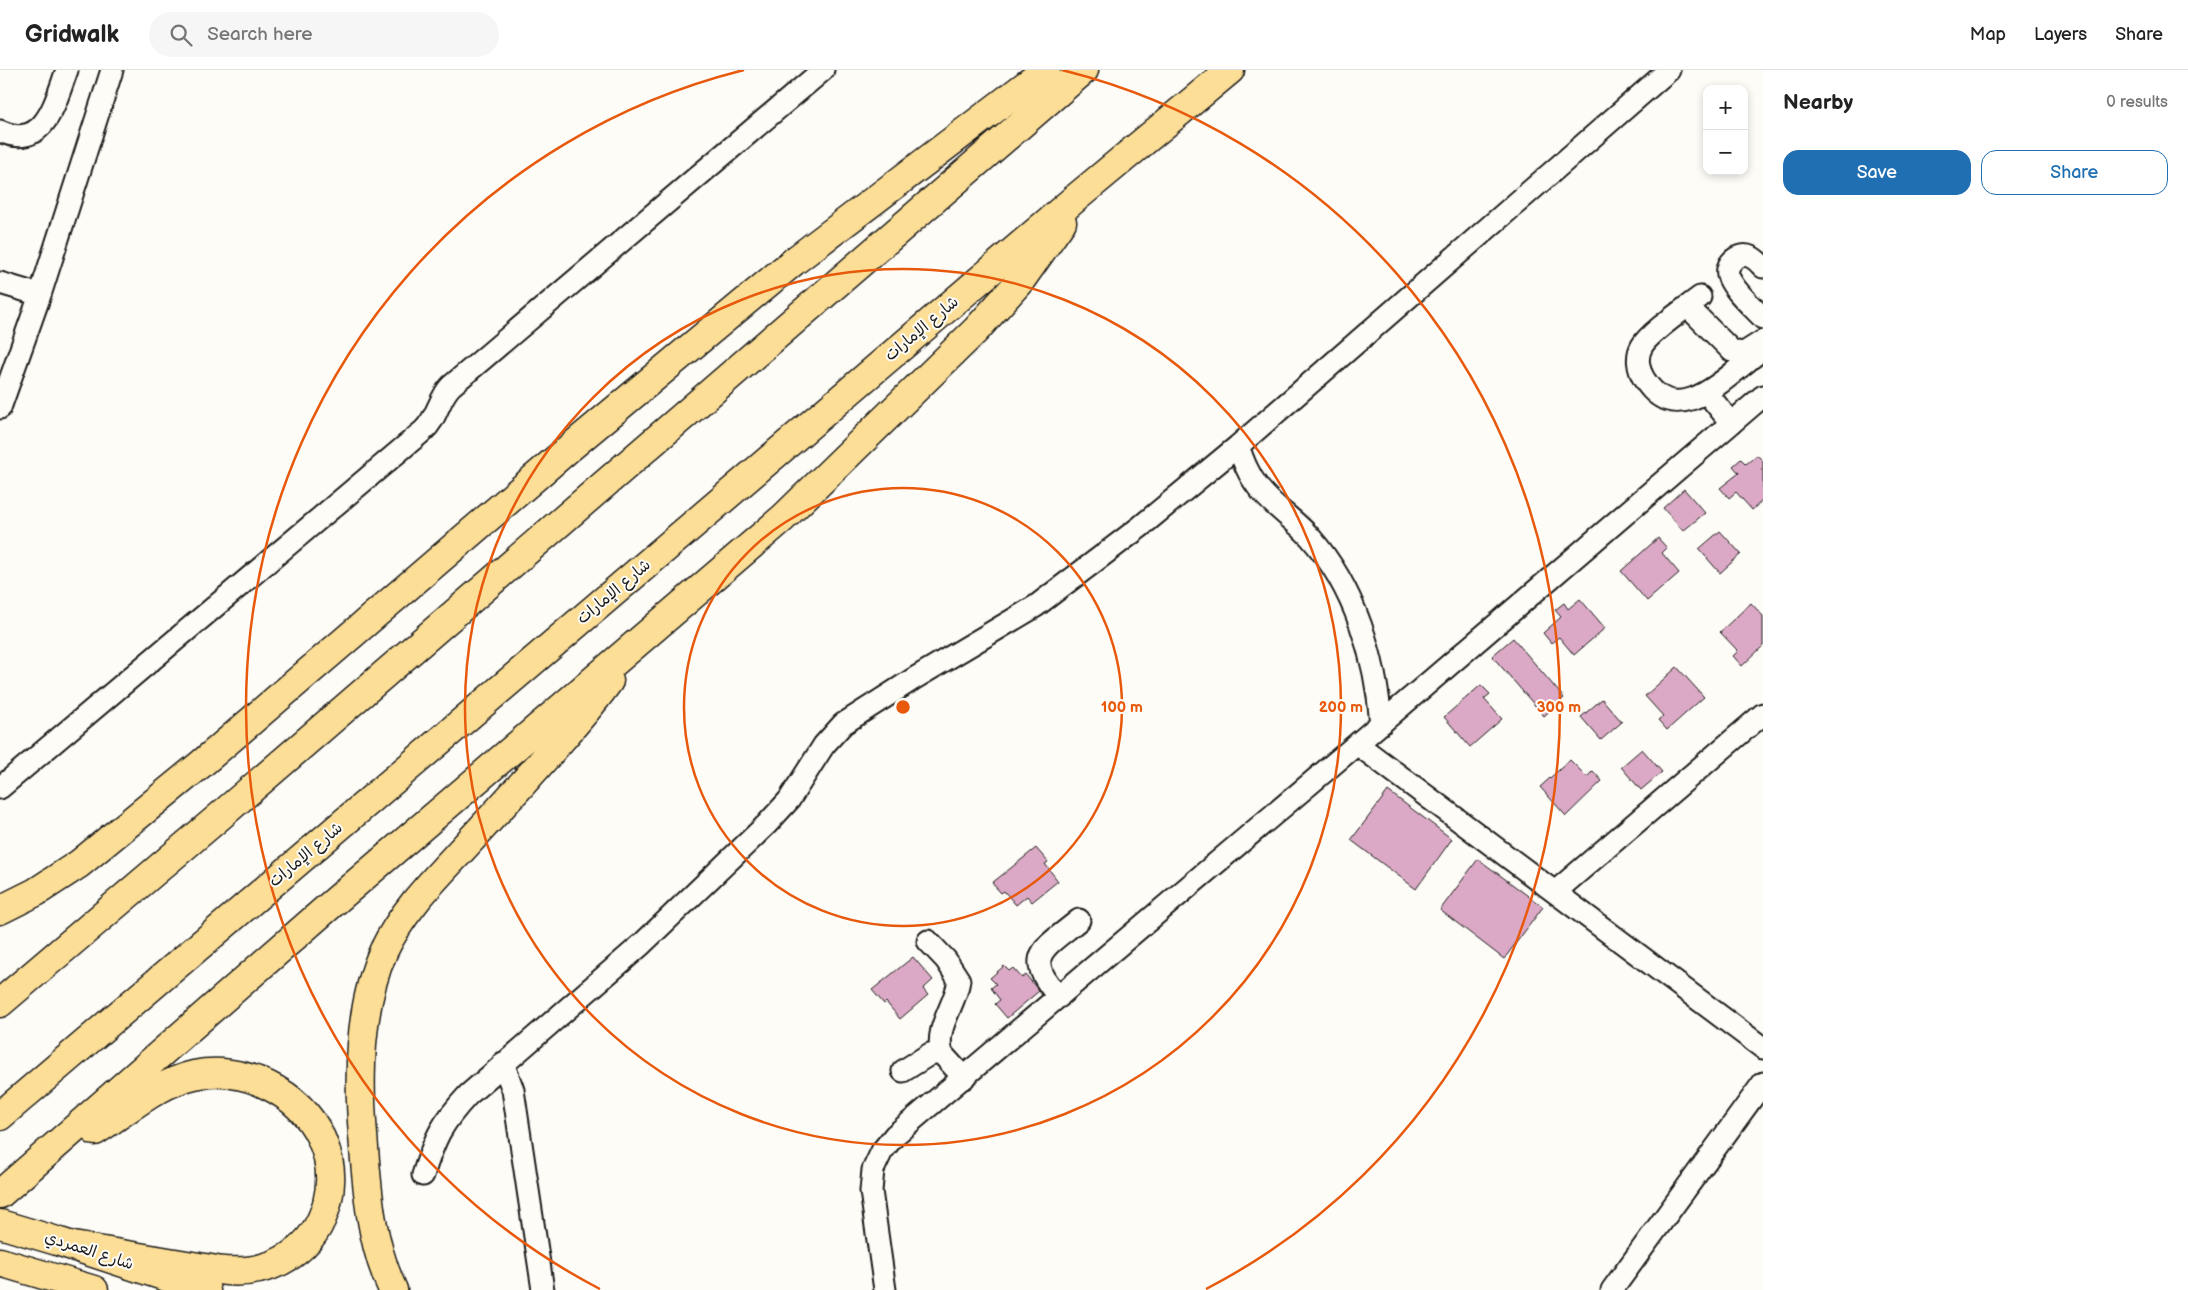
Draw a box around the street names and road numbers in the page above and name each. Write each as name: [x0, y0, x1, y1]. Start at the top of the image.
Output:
street label: شارع الإمارات: [881, 293, 963, 366]
street label: شارع الإمارات: [573, 556, 655, 629]
street label: شارع الإمارات: [265, 819, 347, 892]
street label: شارع العمردي: [42, 1228, 136, 1275]

